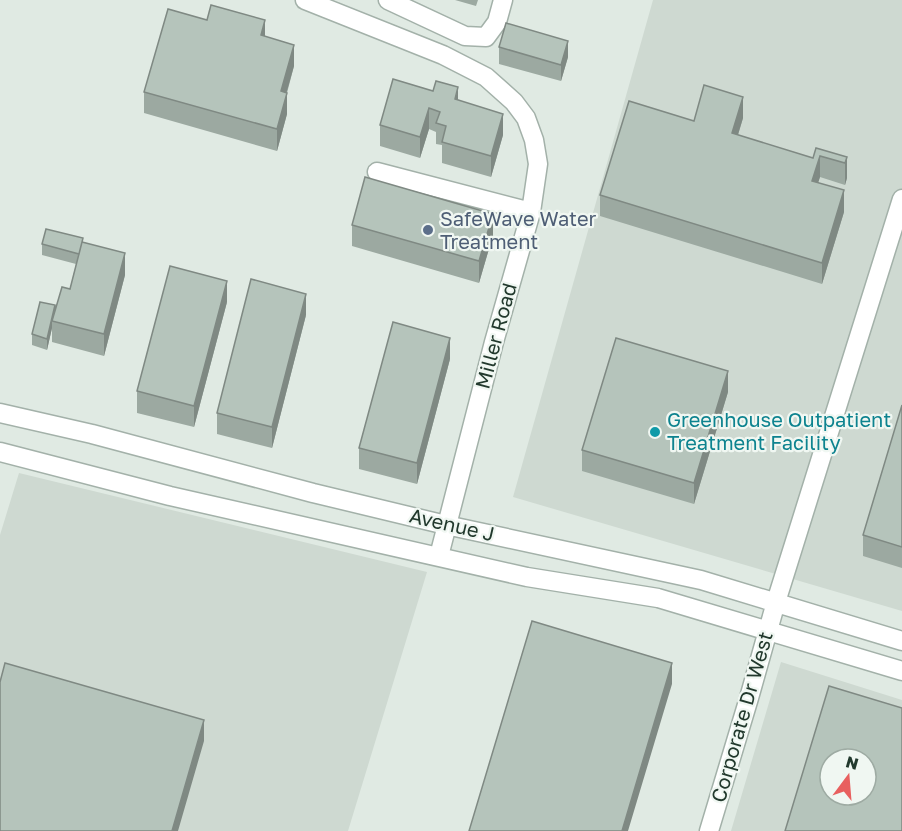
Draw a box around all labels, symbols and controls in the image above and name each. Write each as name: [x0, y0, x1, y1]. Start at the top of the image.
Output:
place label: SafeWave Water Treatment: [440, 206, 597, 253]
marker: SafeWave Water Treatment: [421, 223, 435, 237]
street label: Miller Road: [469, 280, 521, 391]
place label: Greenhouse Outpatient Treatment Facility: [667, 407, 891, 454]
marker: Greenhouse Outpatient Treatment Facility: [648, 425, 662, 439]
street label: Avenue J: [407, 503, 497, 545]
street label: Corporate Dr West: [705, 629, 777, 805]
north arrow: [818, 747, 878, 807]
text: N: [844, 751, 861, 774]

